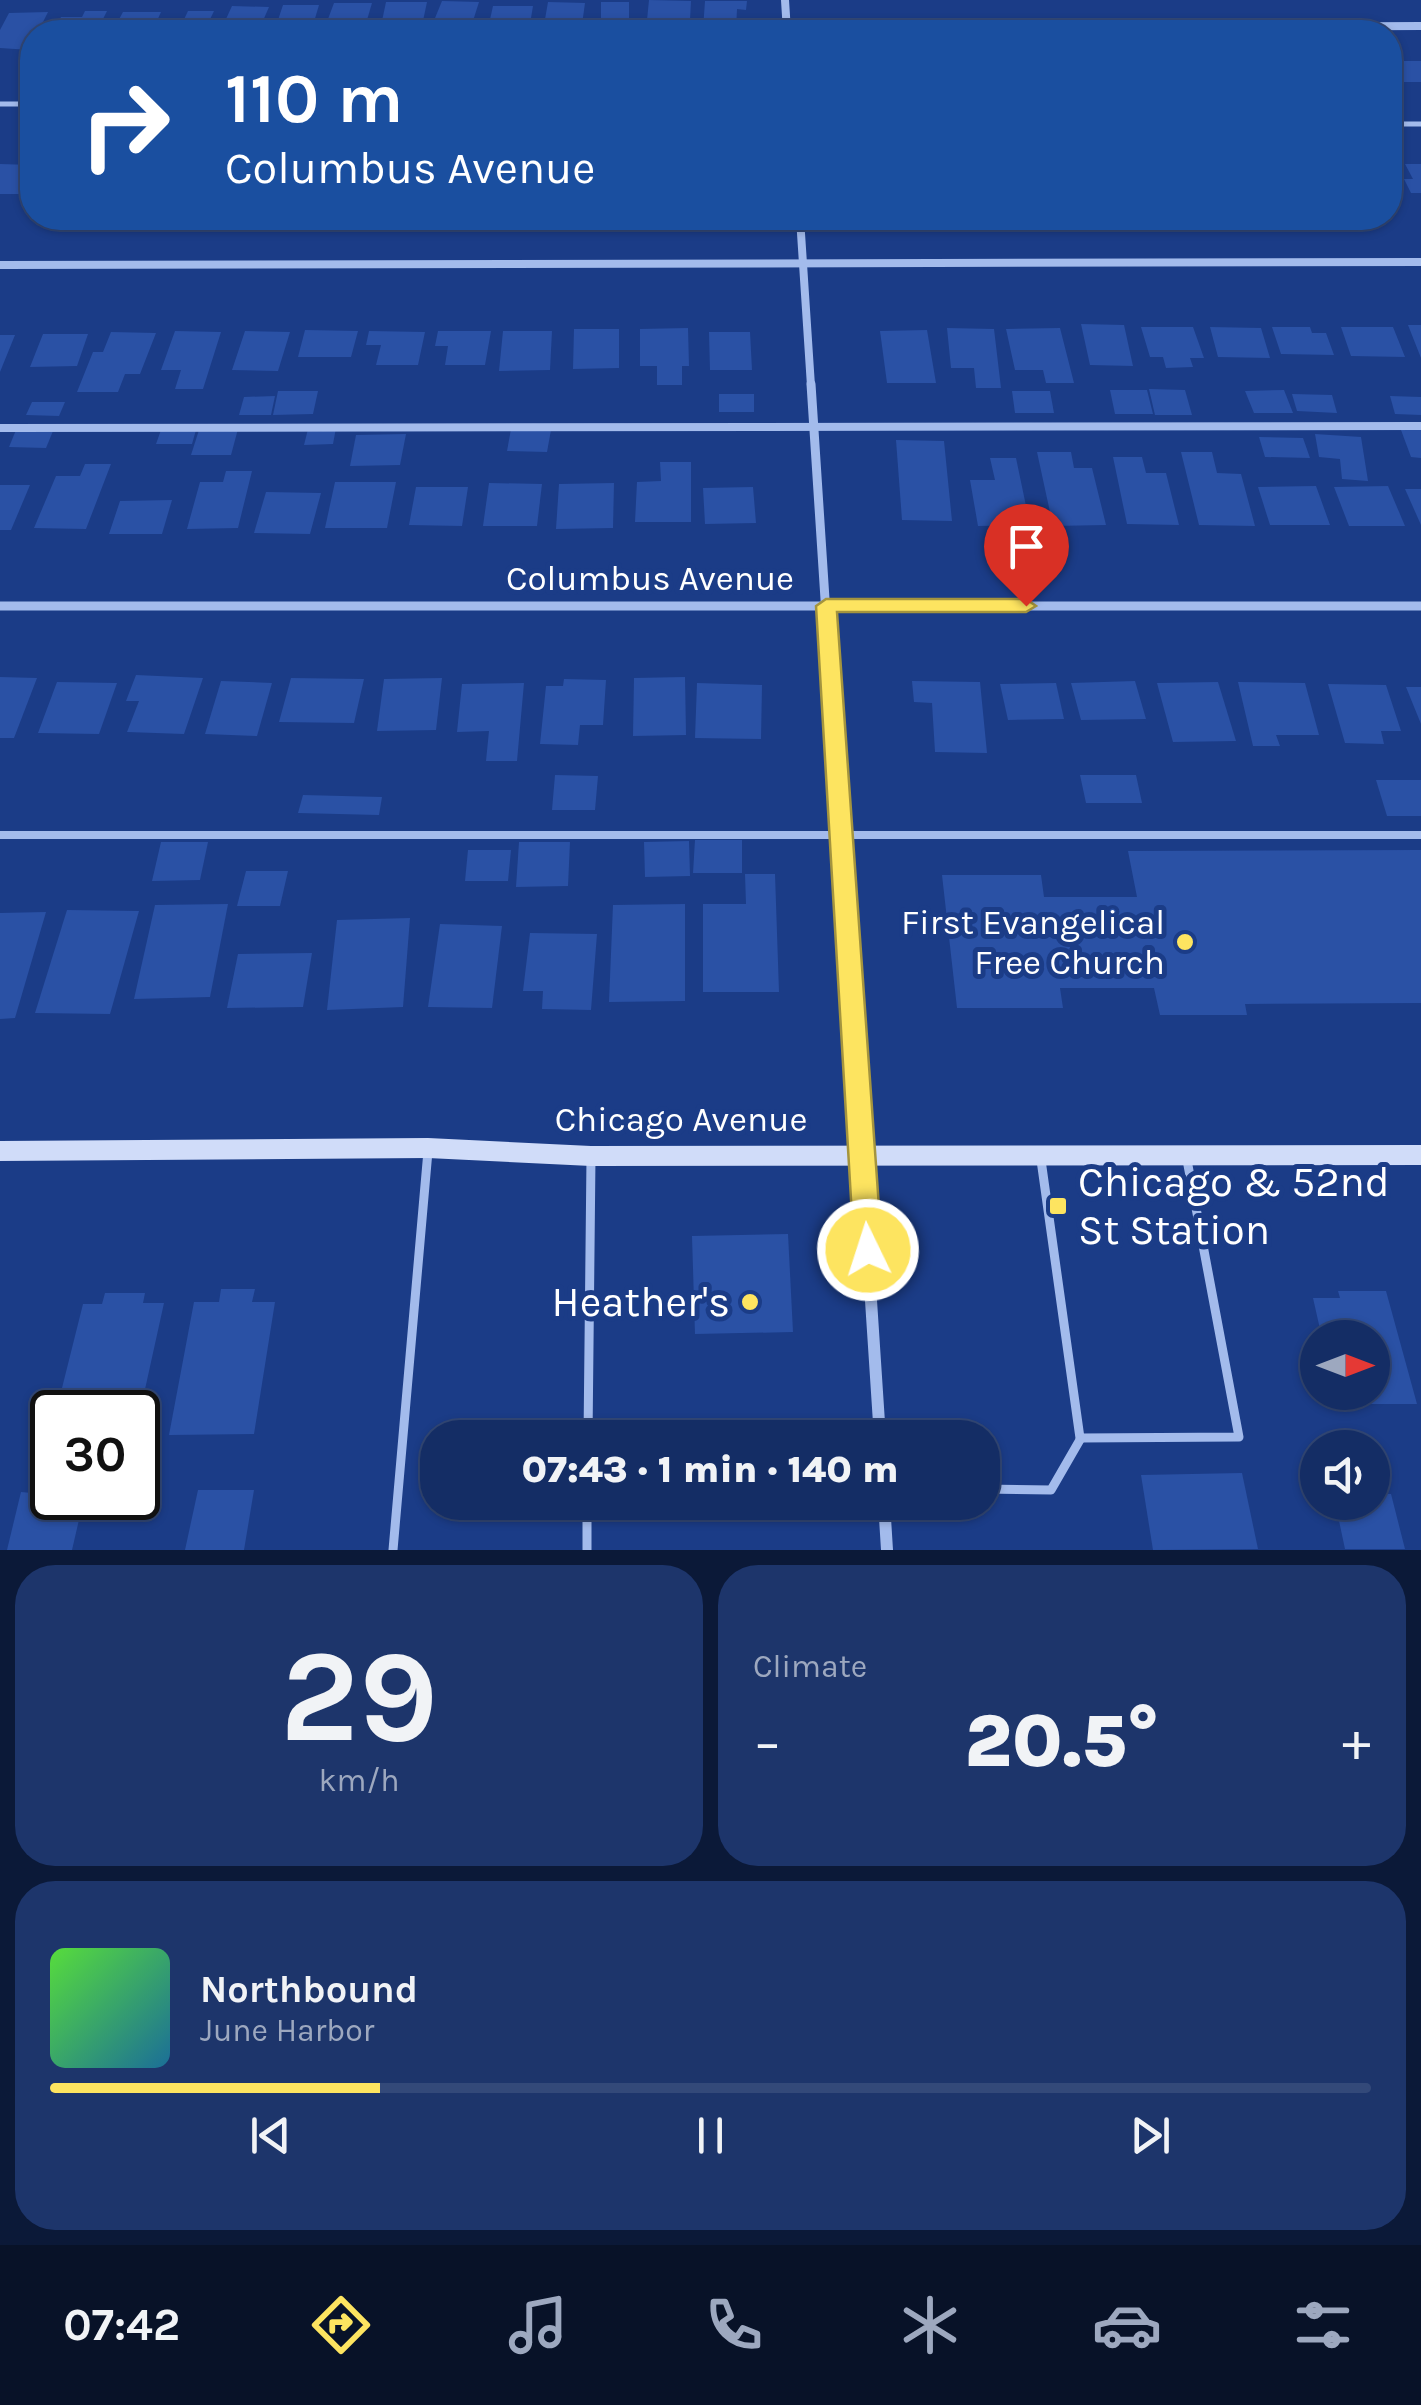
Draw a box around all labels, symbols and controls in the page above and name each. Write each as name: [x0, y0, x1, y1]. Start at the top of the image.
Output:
text: 110 m: [225, 58, 403, 140]
icon: right: [60, 60, 190, 190]
text: Columbus Avenue: [225, 142, 595, 194]
pin: [984, 504, 1069, 607]
icon: arrive: [999, 519, 1054, 574]
street label: Columbus Avenue: [506, 558, 794, 599]
place label: First Evangelical Free Church: [901, 902, 1165, 983]
marker: First Evangelical Free Church: [1174, 931, 1196, 953]
street label: Chicago Avenue: [555, 1099, 807, 1140]
place label: Chicago & 52nd St Station: [1078, 1157, 1390, 1255]
marker: Chicago & 52nd St Station: [1047, 1195, 1069, 1217]
position arrow: [816, 1198, 920, 1302]
place label: Heather's: [552, 1277, 730, 1327]
marker: Heather's: [739, 1291, 761, 1313]
north arrow: [1300, 1320, 1390, 1410]
map controls: [1300, 1320, 1390, 1520]
speed limit sign: 30: [30, 1390, 160, 1520]
button: sound: [1300, 1430, 1390, 1520]
text: 07:43 · 1 min · 140 m: [521, 1447, 899, 1492]
text: 29: [280, 1621, 438, 1773]
text: Climate: [753, 1648, 867, 1685]
text: 20.5°: [965, 1697, 1159, 1785]
text: −: [753, 1710, 782, 1774]
text: +: [1342, 1710, 1371, 1774]
text: km/h: [318, 1762, 400, 1799]
text: Northbound: [200, 1967, 418, 2012]
text: June Harbor: [200, 2012, 374, 2049]
icon: previous: [243, 2108, 298, 2163]
icon: pause: [683, 2108, 738, 2163]
icon: next: [1123, 2108, 1178, 2163]
icon: directions: [306, 2290, 376, 2360]
icon: music: [503, 2290, 573, 2360]
icon: phone: [699, 2290, 769, 2360]
icon: climate: [895, 2290, 965, 2360]
icon: car: [1092, 2290, 1162, 2360]
icon: filters: [1288, 2290, 1358, 2360]
text: 07:42: [63, 2299, 180, 2351]

